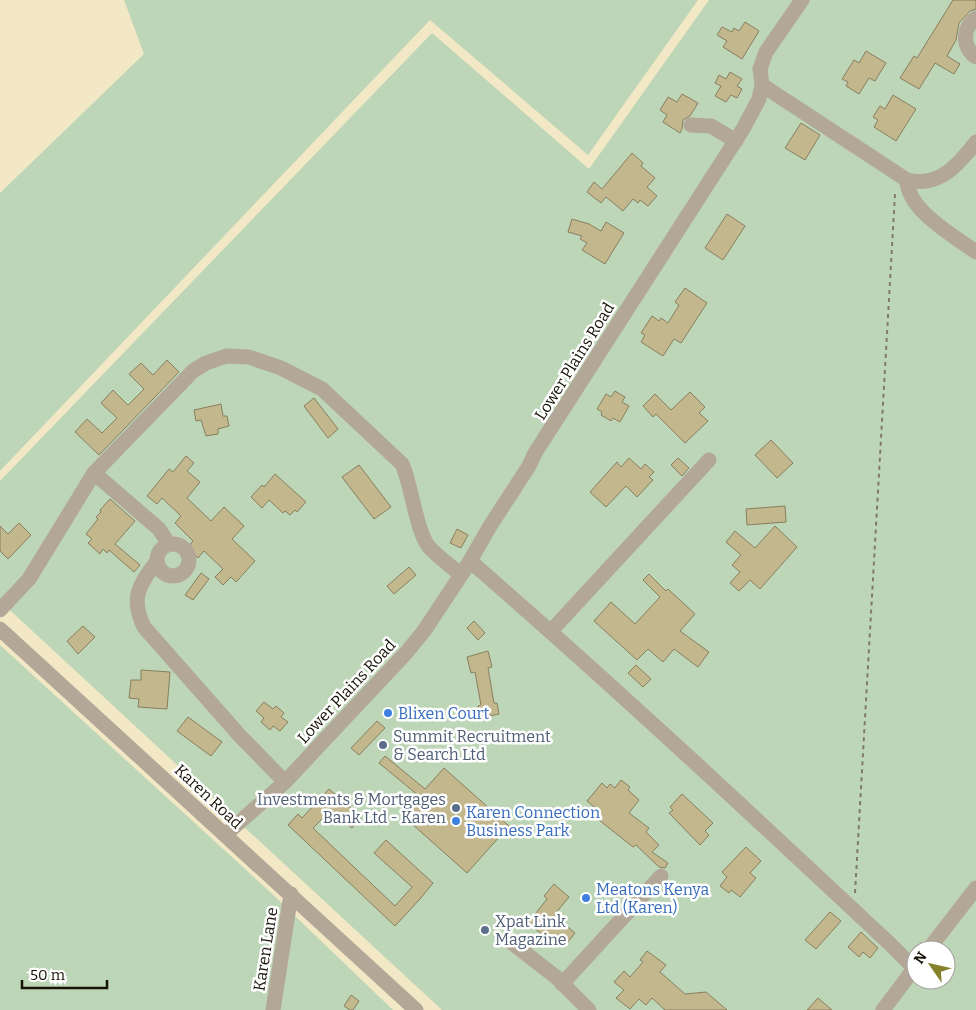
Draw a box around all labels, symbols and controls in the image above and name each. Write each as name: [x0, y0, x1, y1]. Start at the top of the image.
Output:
street label: Lower Plains Road: [531, 299, 618, 423]
street label: Lower Plains Road: [293, 635, 400, 747]
place label: Blixen Court: [398, 704, 490, 723]
marker: Blixen Court: [382, 707, 394, 719]
place label: Summit Recruitment & Search Ltd: [393, 727, 551, 764]
marker: Summit Recruitment & Search Ltd: [377, 739, 389, 751]
street label: Karen Road: [171, 760, 247, 833]
place label: Investments & Mortgages Bank Ltd - Karen: [257, 790, 446, 827]
marker: Investments & Mortgages Bank Ltd - Karen: [450, 802, 462, 814]
place label: Karen Connection Business Park: [466, 803, 600, 840]
marker: Karen Connection Business Park: [450, 815, 462, 827]
place label: Meatons Kenya Ltd (Karen): [596, 880, 709, 917]
marker: Meatons Kenya Ltd (Karen): [580, 892, 592, 904]
street label: Karen Lane: [250, 906, 281, 992]
place label: Xpat Link Magazine: [495, 912, 567, 949]
marker: Xpat Link Magazine: [479, 924, 491, 936]
north arrow: [906, 940, 956, 990]
text: N: [911, 949, 931, 967]
scale bar: [22, 958, 108, 990]
text: 50 m: [30, 966, 66, 984]

